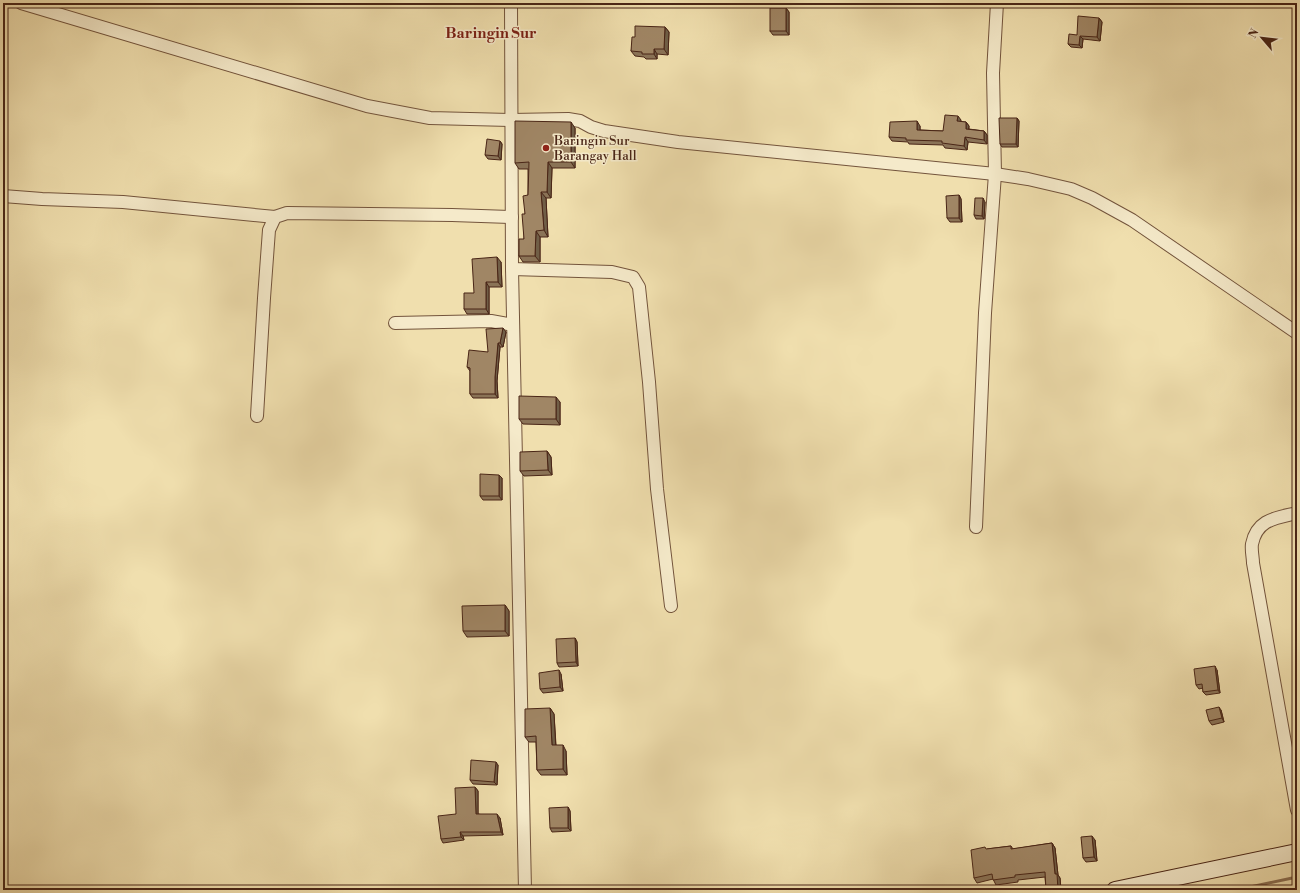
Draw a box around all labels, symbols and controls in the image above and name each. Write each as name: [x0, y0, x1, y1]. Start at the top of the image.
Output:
north arrow: [1242, 18, 1282, 58]
district label: Baringin Sur: [445, 24, 537, 43]
text: N: [1246, 26, 1262, 41]
place label: Baringin Sur Barangay Hall: [553, 133, 637, 164]
marker: Baringin Sur Barangay Hall: [541, 143, 551, 153]

